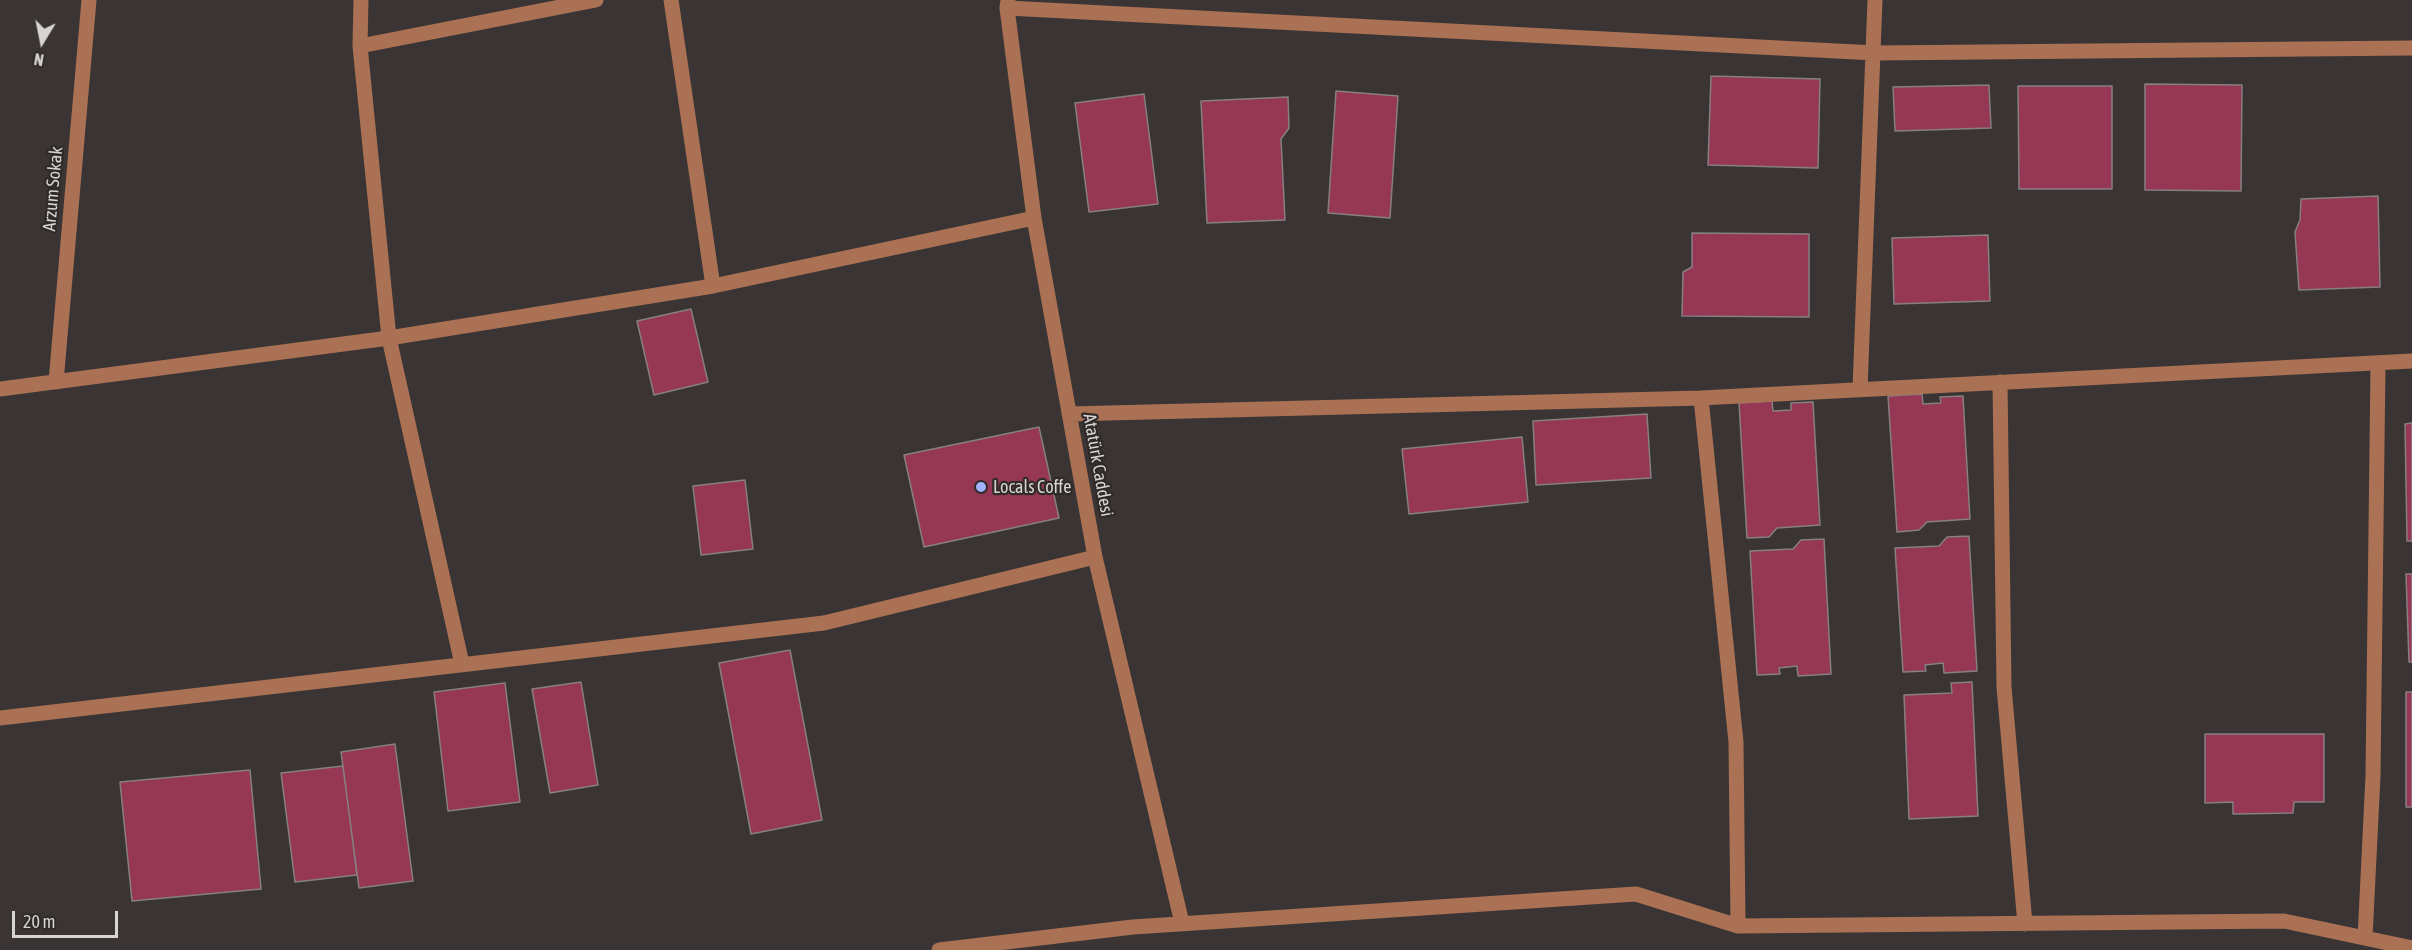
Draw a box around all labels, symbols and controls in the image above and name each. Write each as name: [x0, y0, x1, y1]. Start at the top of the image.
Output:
north arrow: [12, 12, 72, 72]
text: N: [33, 50, 45, 69]
street label: Arzum Sokak: [39, 146, 67, 232]
street label: Atatürk Caddesi: [1078, 412, 1118, 518]
place label: Locals Coffe: [993, 476, 1072, 498]
marker: Locals Coffe: [974, 480, 988, 494]
scale bar: [15, 899, 122, 937]
text: 20 m: [23, 911, 55, 932]

